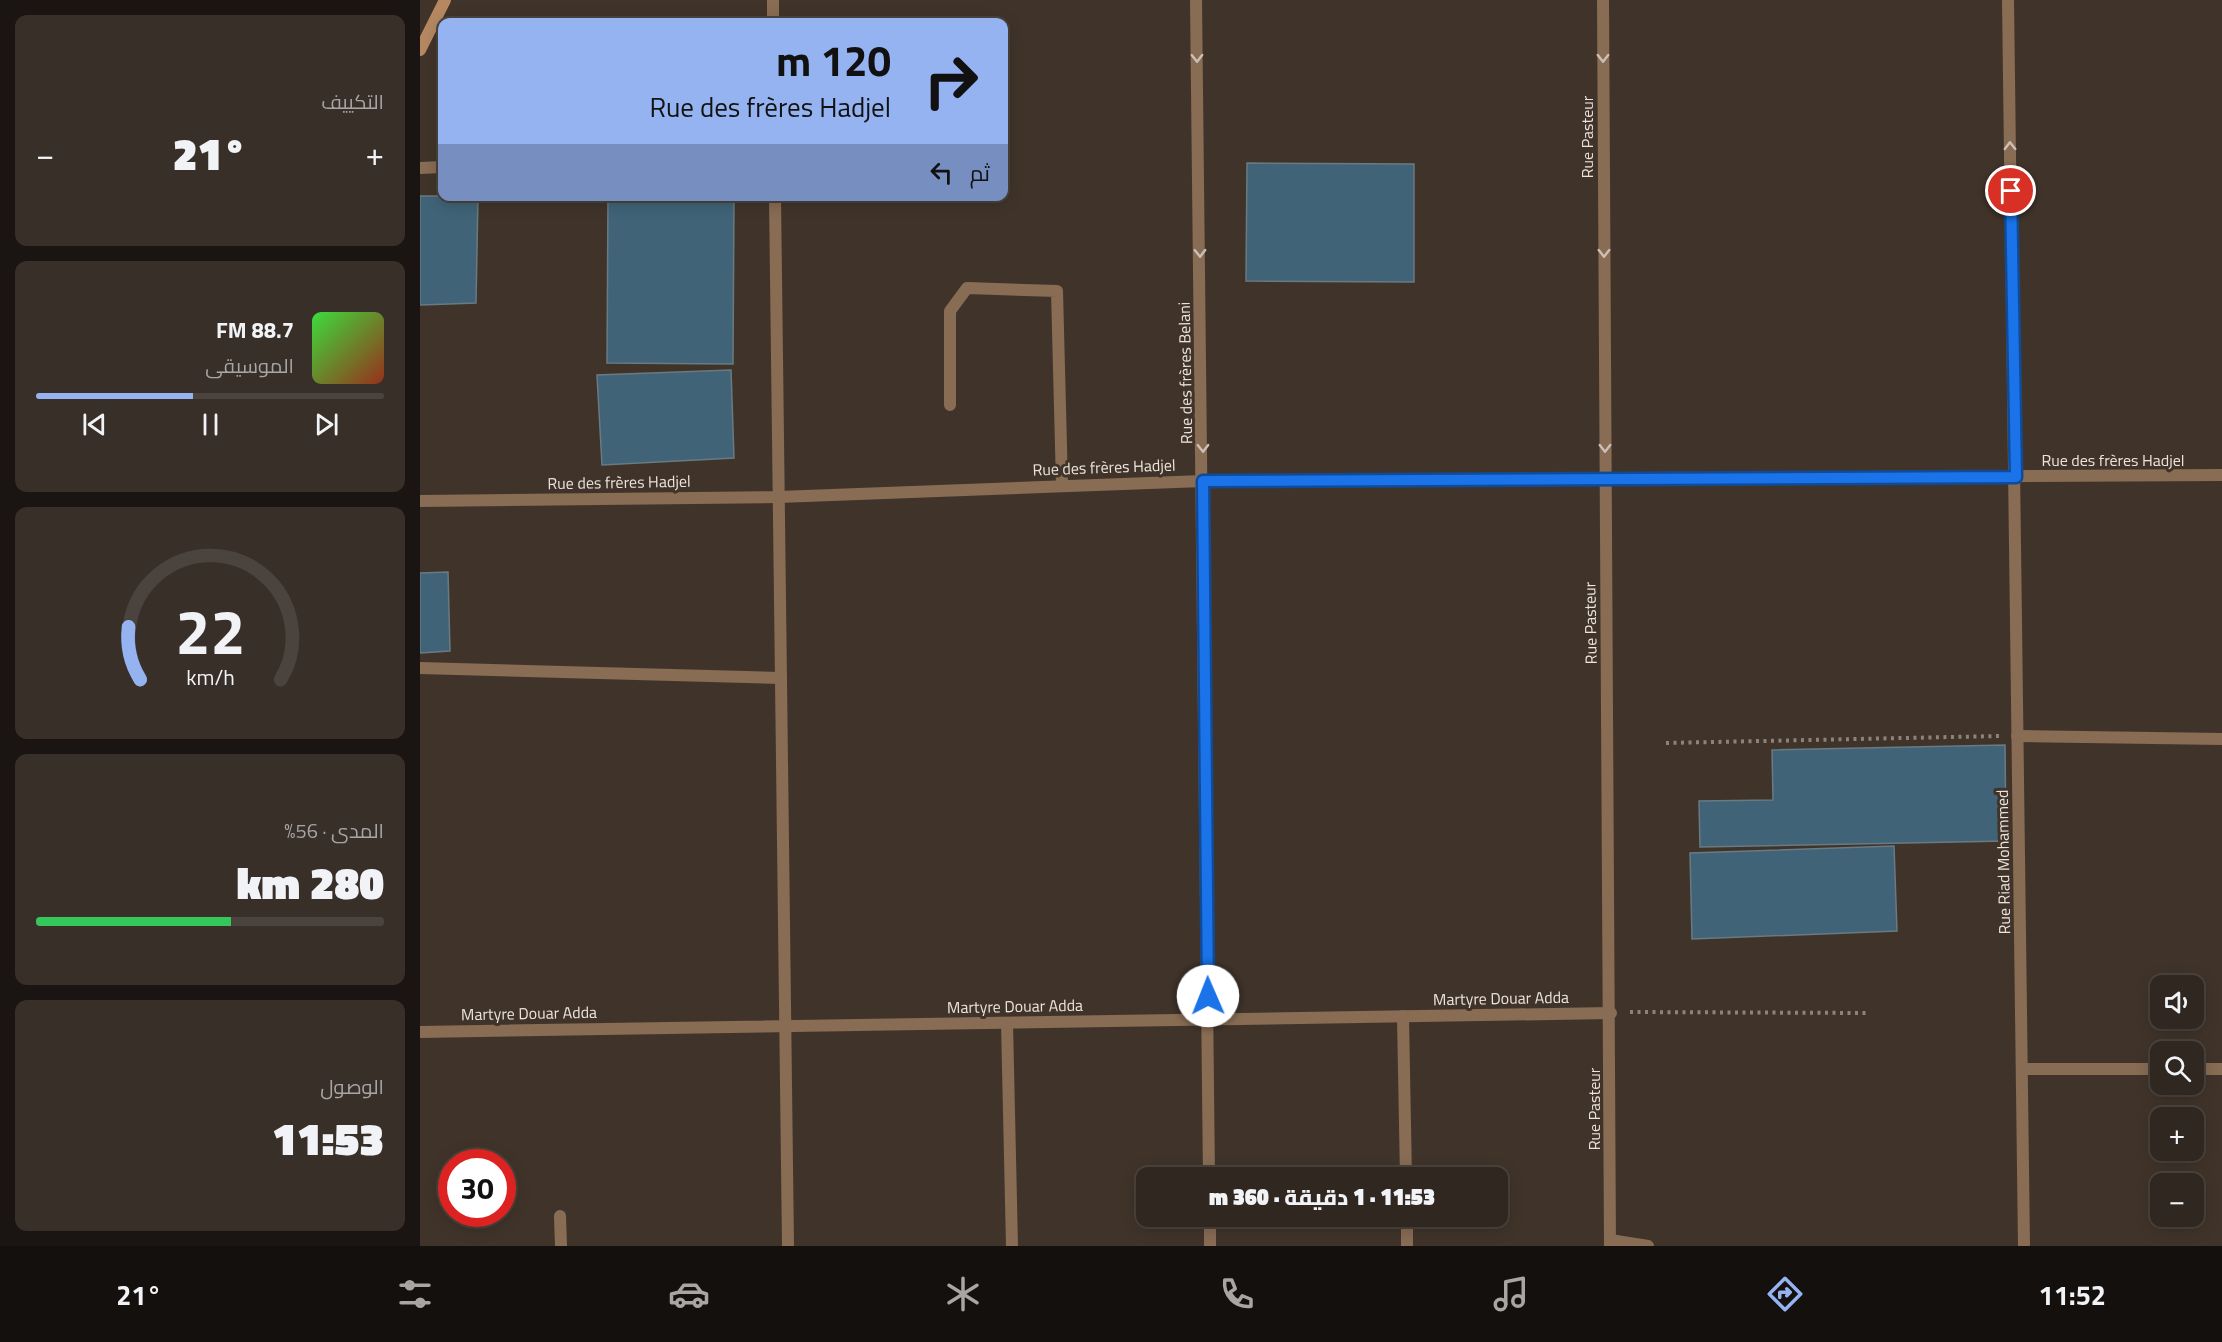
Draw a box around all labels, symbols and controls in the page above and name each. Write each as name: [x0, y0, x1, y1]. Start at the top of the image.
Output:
text: 120 m: [776, 28, 891, 92]
icon: right: [912, 42, 990, 120]
one-way arrow: [1191, 54, 1203, 63]
one-way arrow: [1597, 54, 1609, 63]
text: التكييف: [321, 86, 384, 117]
text: Rue des frères Hadjel: [649, 86, 891, 127]
street label: Rue Pasteur: [1575, 95, 1599, 178]
text: 21°: [173, 119, 247, 187]
text: −: [36, 129, 54, 179]
text: +: [366, 129, 384, 179]
one-way arrow: [2004, 141, 2017, 150]
icon: left: [925, 156, 958, 189]
text: ثم: [970, 156, 990, 190]
pin: [1985, 165, 2036, 216]
icon: arrive: [1994, 174, 2027, 207]
one-way arrow: [1194, 249, 1206, 258]
one-way arrow: [1598, 249, 1610, 258]
street label: Rue des frères Belani: [1172, 302, 1198, 444]
text: 88.7 FM: [216, 313, 294, 347]
text: الموسيقى: [205, 350, 294, 381]
icon: previous: [78, 408, 111, 441]
icon: pause: [194, 408, 227, 441]
icon: next: [310, 408, 343, 441]
one-way arrow: [1196, 444, 1209, 453]
one-way arrow: [1599, 444, 1611, 453]
street label: Rue des frères Hadjel: [2041, 448, 2185, 472]
street label: Rue des frères Hadjel: [1032, 453, 1176, 481]
street label: Rue des frères Hadjel: [547, 469, 691, 495]
street label: Rue Pasteur: [1577, 581, 1603, 664]
text: 22: [175, 583, 245, 678]
text: km/h: [186, 661, 234, 693]
street label: Rue Riad Mohammed: [1990, 789, 2016, 935]
text: المدى · 56%: [284, 815, 384, 846]
text: 280 km: [236, 848, 384, 916]
position arrow: [1176, 964, 1240, 1028]
map controls: [2150, 975, 2204, 1227]
button: sound: [2150, 975, 2204, 1029]
street label: Martyre Douar Adda: [1433, 985, 1569, 1011]
street label: Martyre Douar Adda: [947, 993, 1083, 1019]
street label: Martyre Douar Adda: [461, 1000, 597, 1026]
button: search: [2150, 1041, 2204, 1095]
street label: Rue Pasteur: [1582, 1067, 1606, 1150]
text: الوصول: [320, 1071, 384, 1102]
text: 11:53: [272, 1104, 384, 1172]
button: +: [2150, 1107, 2204, 1161]
speed limit sign: 30: [438, 1149, 516, 1227]
button: −: [2150, 1173, 2204, 1227]
text: 11:53 · 1 دقيقة · 360 m: [1209, 1180, 1435, 1214]
icon: filters: [394, 1273, 436, 1315]
icon: car: [668, 1273, 710, 1315]
icon: climate: [942, 1273, 984, 1315]
icon: phone: [1216, 1273, 1258, 1315]
icon: music: [1490, 1273, 1532, 1315]
icon: directions: [1764, 1273, 1806, 1315]
text: 21°: [116, 1274, 162, 1315]
text: 11:52: [2039, 1274, 2106, 1315]

